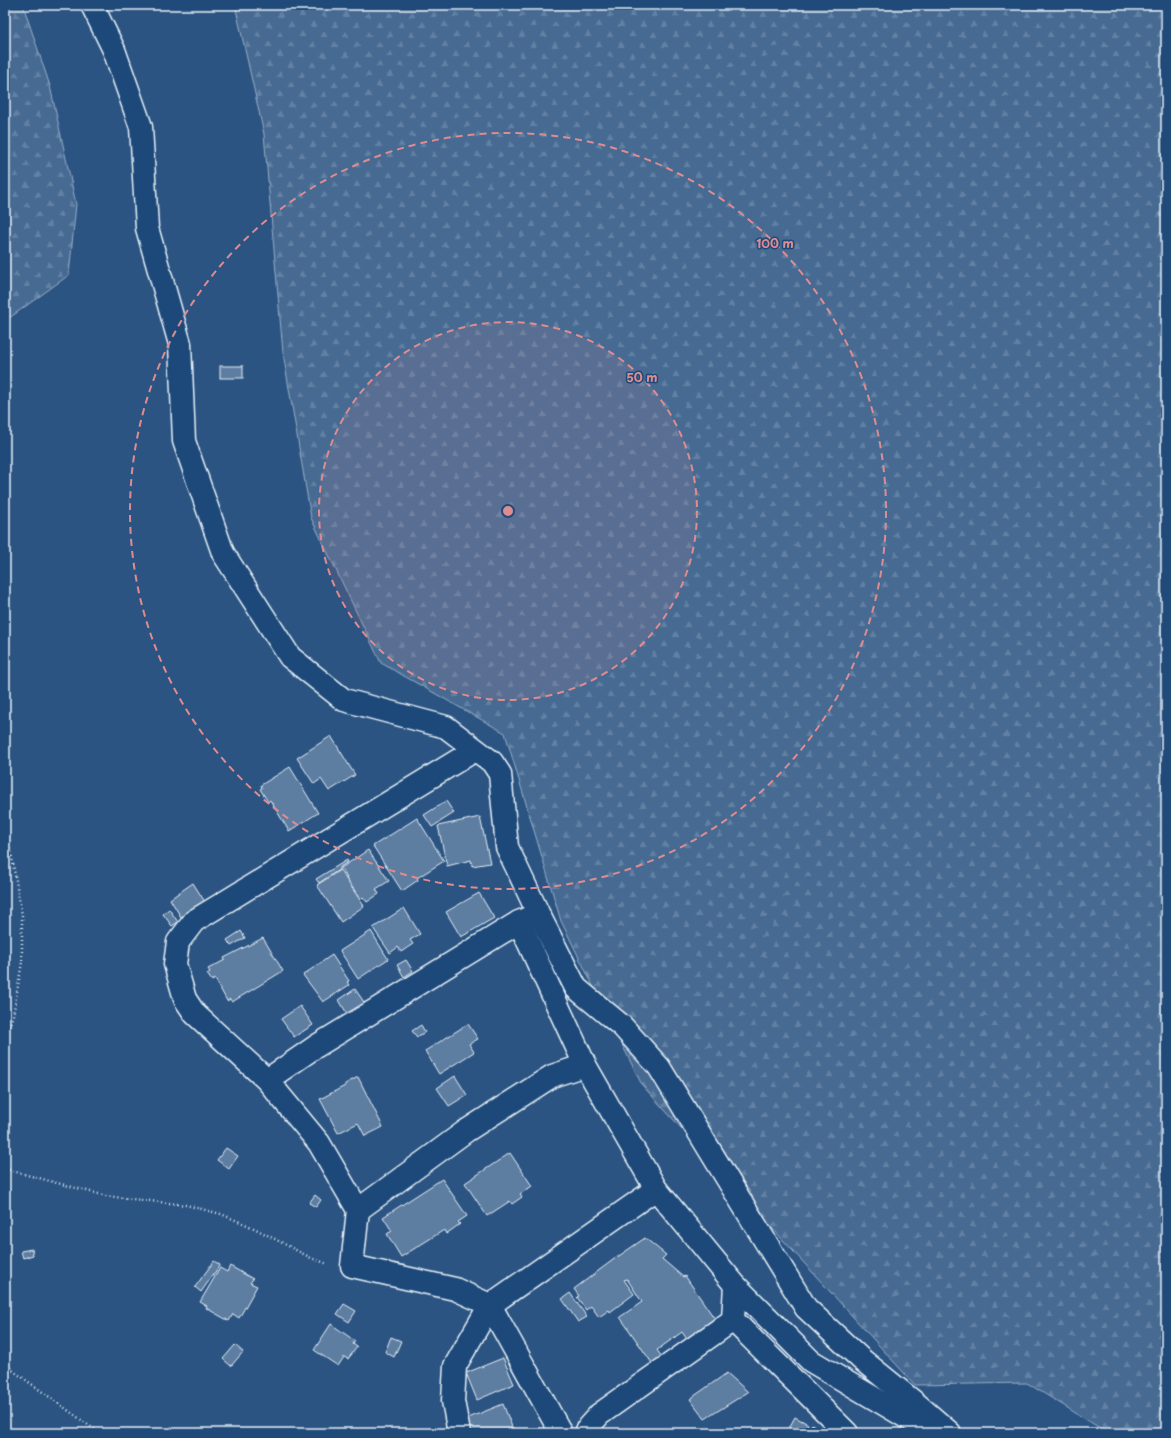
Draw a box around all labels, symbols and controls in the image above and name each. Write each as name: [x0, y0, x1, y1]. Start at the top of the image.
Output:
text: 100 m: [756, 234, 794, 252]
text: 50 m: [626, 368, 658, 386]
centre of rings: [501, 504, 515, 518]

